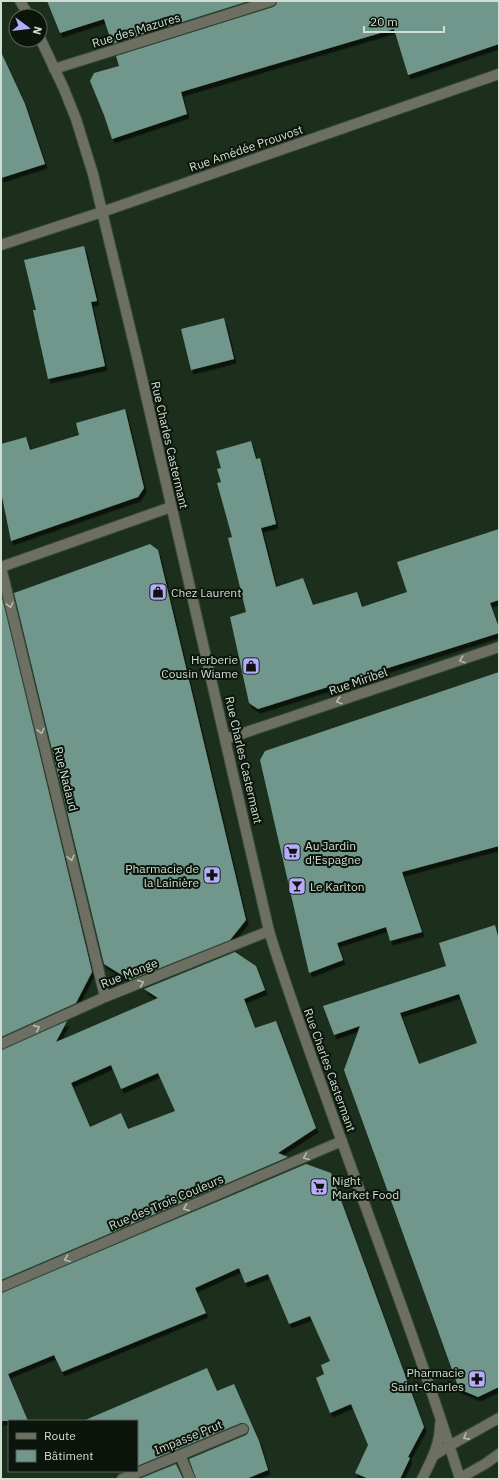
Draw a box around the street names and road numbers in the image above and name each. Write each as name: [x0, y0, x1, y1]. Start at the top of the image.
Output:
street label: Rue des Mazures: [90, 9, 182, 51]
street label: Rue Amédée Prouvost: [187, 122, 305, 174]
street label: Rue Charles Castermant: [148, 380, 192, 510]
street label: Rue Miribel: [327, 664, 389, 698]
street label: Rue Charles Castermant: [222, 695, 266, 825]
street label: Rue Nadaud: [51, 745, 81, 813]
street label: Rue Monge: [98, 955, 160, 991]
street label: Rue Charles Castermant: [301, 1006, 359, 1134]
street label: Rue des Trois Couleurs: [106, 1171, 226, 1233]
street label: Impasse Prut: [152, 1417, 224, 1457]

